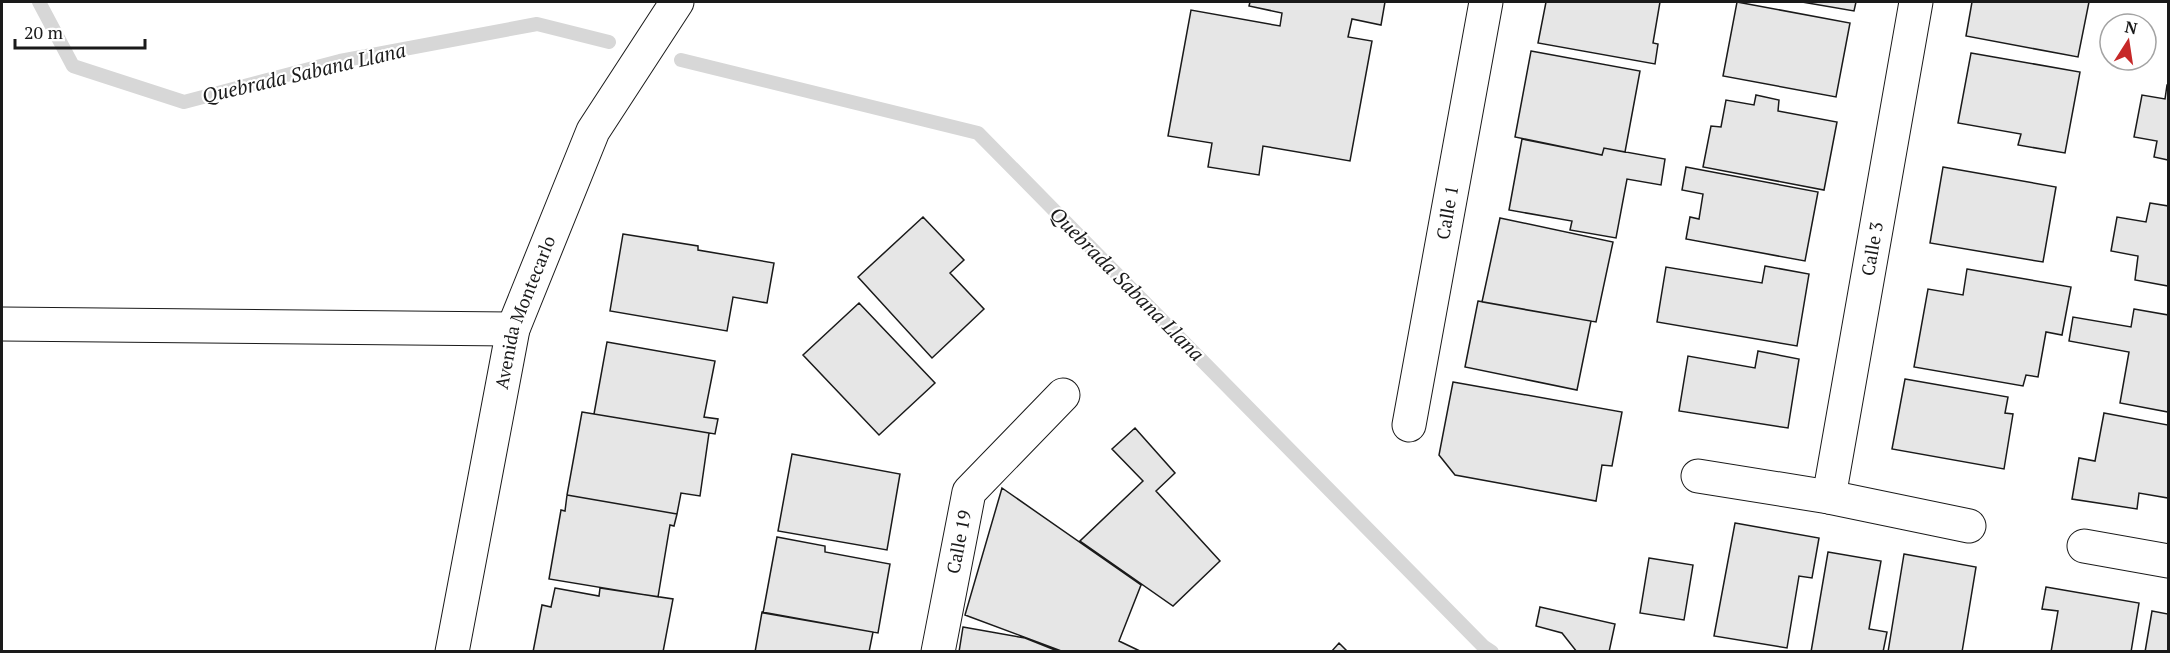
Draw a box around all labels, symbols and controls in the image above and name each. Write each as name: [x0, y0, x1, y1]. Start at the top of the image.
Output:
scale bar: [15, 12, 146, 50]
north arrow: [2098, 12, 2158, 72]
text: N: [2123, 15, 2139, 39]
text: 20 m: [24, 20, 64, 44]
water label: Quebrada Sabana Llana: [199, 36, 408, 109]
street label: Calle 1: [1430, 183, 1463, 241]
water label: Quebrada Sabana Llana: [1044, 200, 1211, 367]
street label: Calle 3: [1855, 220, 1888, 278]
street label: Avenida Montecarlo: [489, 232, 560, 391]
street label: Calle 19: [940, 508, 976, 576]

